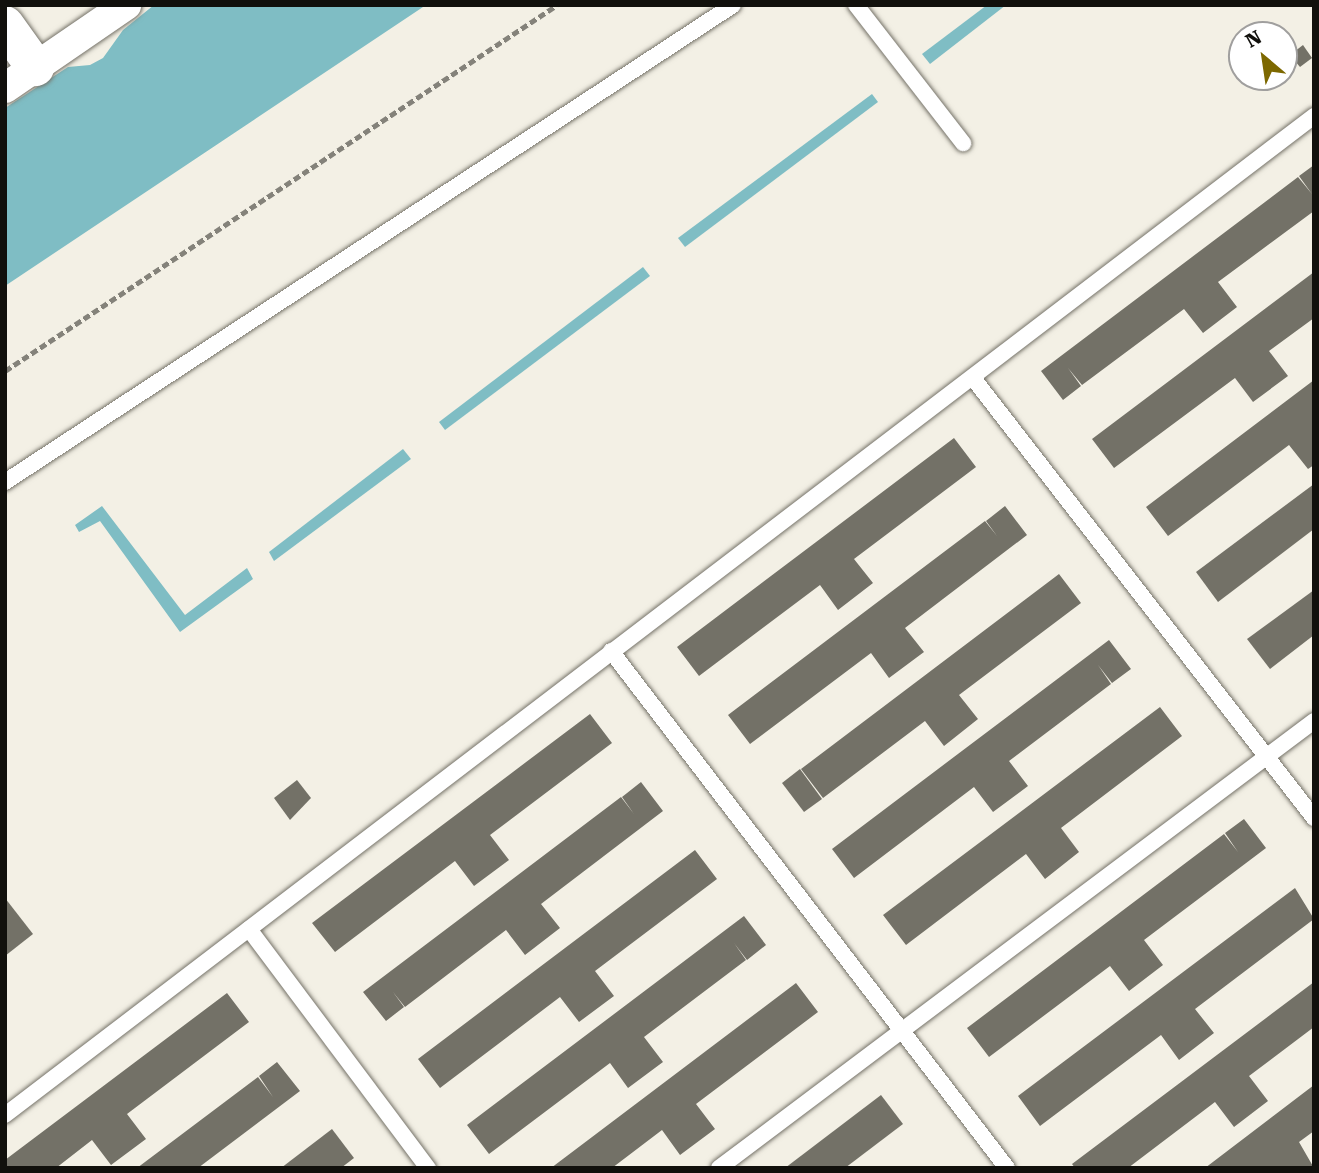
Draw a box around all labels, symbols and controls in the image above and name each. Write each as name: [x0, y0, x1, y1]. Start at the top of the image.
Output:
north arrow: [1228, 21, 1298, 91]
text: N: [1242, 25, 1266, 53]

